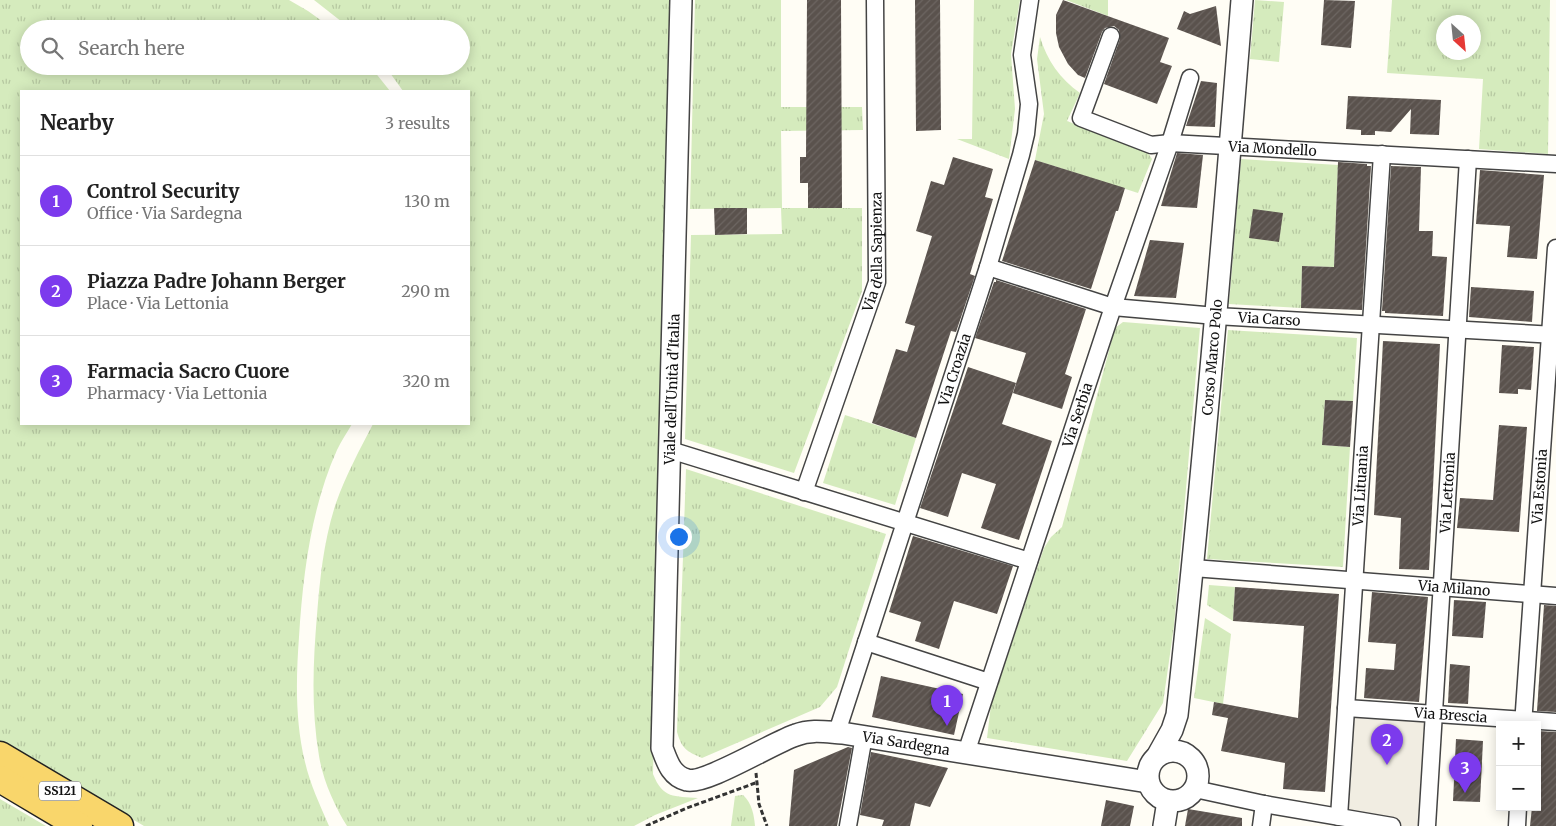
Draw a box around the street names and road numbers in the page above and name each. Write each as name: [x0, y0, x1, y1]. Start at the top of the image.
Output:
street label: Via Mondello: [1227, 137, 1317, 160]
street label: Via della Sapienza: [858, 191, 886, 315]
street label: Corso Marco Polo: [1198, 298, 1226, 416]
street label: Via Carso: [1237, 308, 1301, 330]
street label: Viale dell'Unità d'Italia: [660, 313, 684, 466]
street label: Via Croazia: [934, 331, 975, 409]
street label: Via Serbia: [1058, 380, 1097, 450]
street label: Via Lituania: [1349, 444, 1372, 528]
street label: Via Estonia: [1528, 448, 1551, 526]
street label: Via Lettonia: [1436, 451, 1459, 535]
street label: Via Milano: [1417, 576, 1491, 600]
street label: Via Brescia: [1413, 703, 1488, 726]
street label: Via Sardegna: [860, 727, 951, 759]
road number: SS121: [39, 781, 81, 800]

